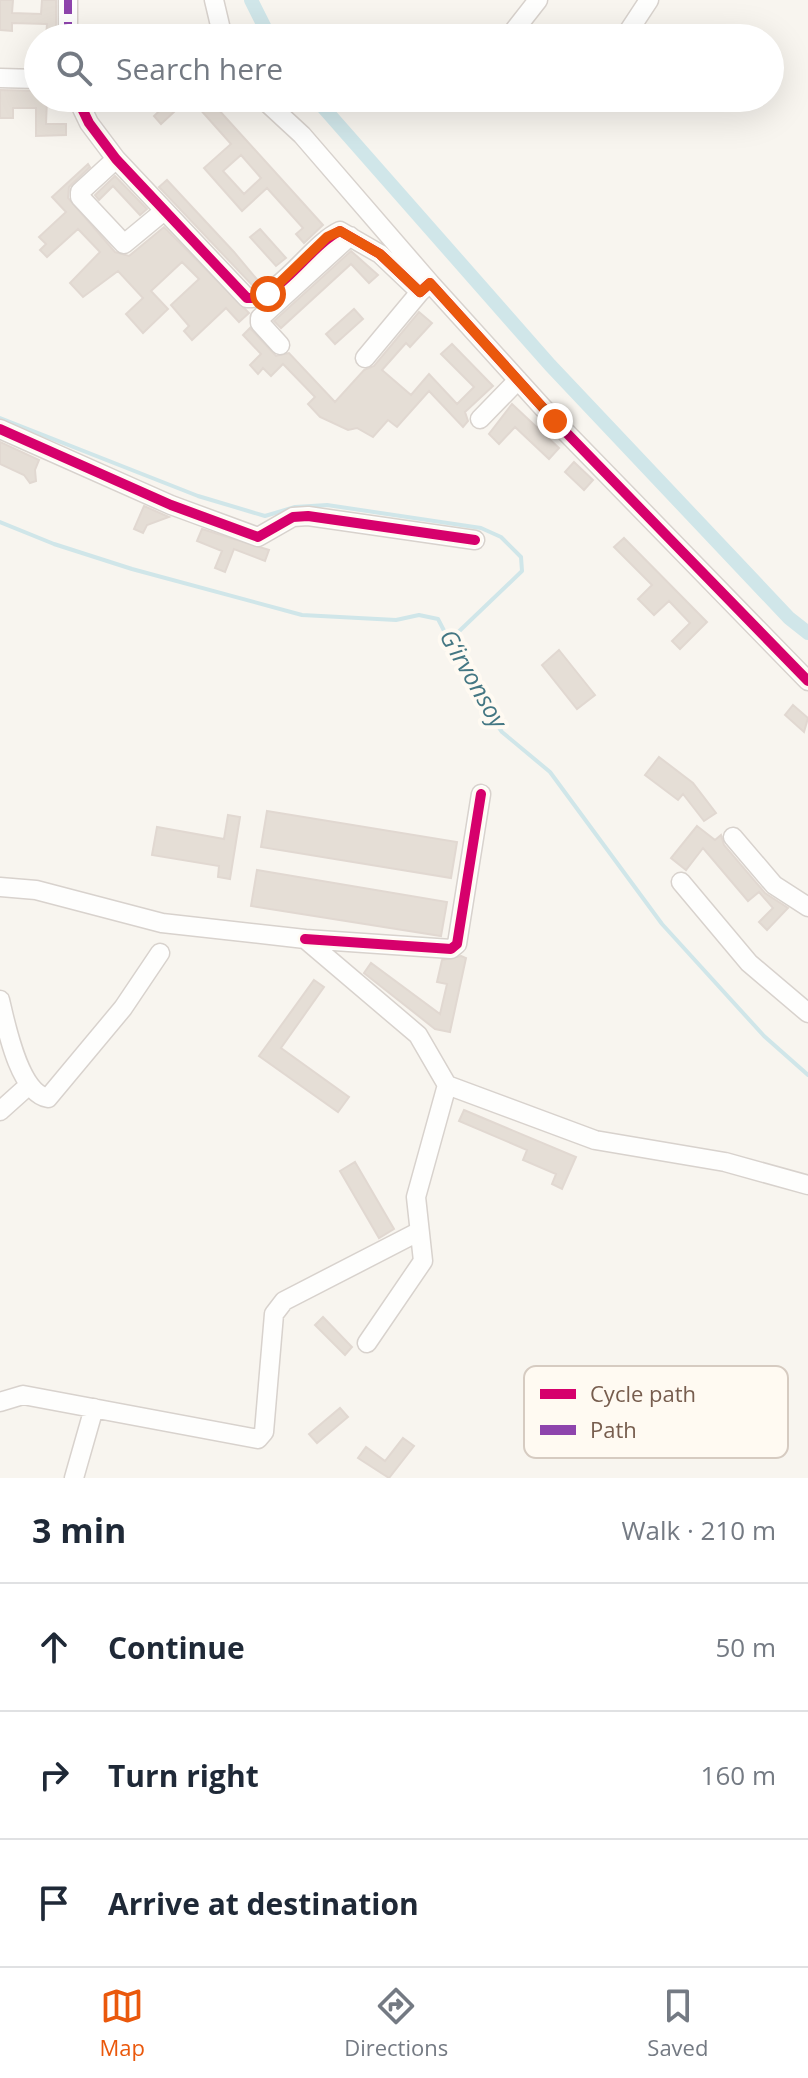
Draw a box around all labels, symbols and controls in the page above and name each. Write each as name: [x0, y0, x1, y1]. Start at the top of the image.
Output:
search box: [24, 24, 784, 112]
icon: search: [52, 46, 96, 90]
text: Search here: [116, 48, 283, 89]
route start: [250, 276, 286, 312]
route end: [537, 403, 573, 439]
water label: G‘irvonsoy: [433, 623, 517, 735]
legend: [524, 1366, 788, 1458]
text: Cycle path: [590, 1378, 696, 1408]
text: Path: [590, 1414, 637, 1444]
text: 3 min: [32, 1507, 126, 1553]
text: Walk · 210 m: [622, 1512, 776, 1548]
icon: ahead: [32, 1625, 76, 1669]
text: Continue: [108, 1627, 245, 1668]
text: 50 m: [715, 1629, 776, 1665]
icon: right: [32, 1753, 76, 1797]
text: Turn right: [108, 1755, 259, 1796]
text: 160 m: [701, 1757, 776, 1793]
icon: arrive: [32, 1881, 76, 1925]
text: Arrive at destination: [108, 1883, 419, 1924]
tab: Map: [100, 1984, 145, 2062]
tab: Directions: [344, 1984, 448, 2062]
tab: Saved: [647, 1984, 708, 2062]

